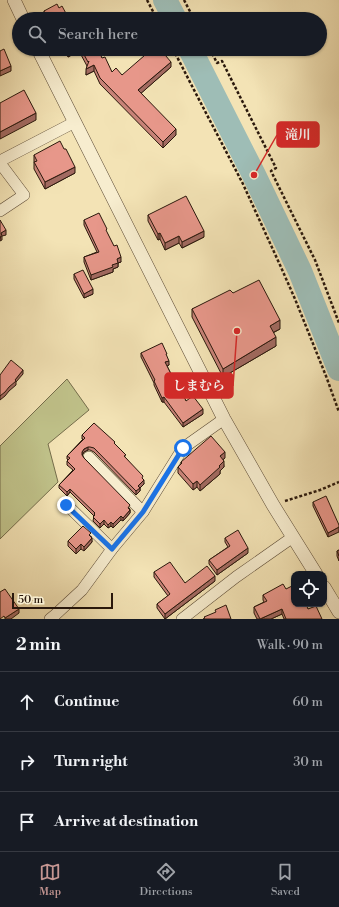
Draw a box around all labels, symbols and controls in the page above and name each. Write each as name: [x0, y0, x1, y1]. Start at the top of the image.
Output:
search box: [12, 12, 327, 56]
icon: search: [26, 23, 48, 45]
text: Search here: [58, 25, 138, 44]
callout: 滝川: [277, 122, 319, 147]
text: 滝川: [285, 127, 311, 143]
callout: しまむら: [165, 373, 233, 398]
text: しまむら: [173, 378, 225, 394]
route start: [174, 439, 192, 457]
route end: [57, 496, 75, 514]
map controls: [291, 571, 327, 607]
button: locate: [291, 571, 327, 607]
scale bar: [12, 591, 113, 610]
text: 50 m: [18, 593, 43, 607]
text: 2 min: [16, 634, 61, 656]
text: Walk · 90 m: [257, 637, 323, 653]
icon: ahead: [16, 691, 38, 713]
text: Continue: [54, 692, 119, 711]
text: 60 m: [292, 694, 323, 710]
icon: right: [16, 751, 38, 773]
text: Turn right: [54, 752, 128, 771]
text: 30 m: [293, 754, 323, 770]
icon: arrive: [16, 811, 38, 833]
text: Arrive at destination: [54, 812, 198, 831]
tab: Map: [39, 861, 61, 899]
tab: Directions: [140, 861, 193, 899]
tab: Saved: [271, 861, 300, 899]

